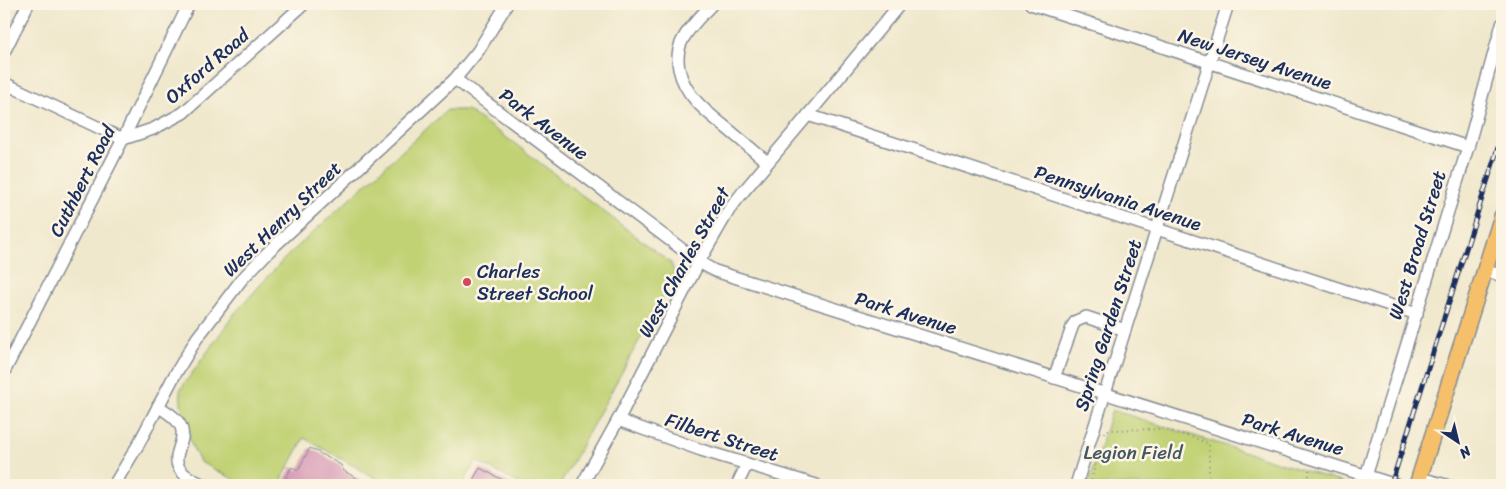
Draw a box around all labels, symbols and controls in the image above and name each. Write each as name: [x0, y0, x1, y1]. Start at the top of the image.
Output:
street label: Oxford Road: [157, 19, 258, 112]
street label: New Jersey Avenue: [1174, 19, 1336, 99]
street label: Park Avenue: [492, 79, 596, 169]
street label: Cuthbert Road: [40, 118, 125, 243]
street label: West Henry Street: [214, 153, 350, 285]
street label: Pennsylvania Avenue: [1030, 155, 1206, 241]
street label: West Broad Street: [1379, 166, 1455, 324]
street label: West Charles Street: [629, 179, 740, 343]
street label: Spring Garden Street: [1065, 235, 1151, 415]
place label: Charles Street School: [477, 255, 594, 310]
marker: Charles Street School: [461, 276, 473, 288]
street label: Park Avenue: [851, 282, 961, 344]
street label: Filbert Street: [661, 403, 783, 471]
street label: Park Avenue: [1238, 403, 1348, 465]
north arrow: [1434, 416, 1484, 466]
park label: Legion Field: [1084, 436, 1184, 469]
text: N: [1454, 439, 1477, 465]

